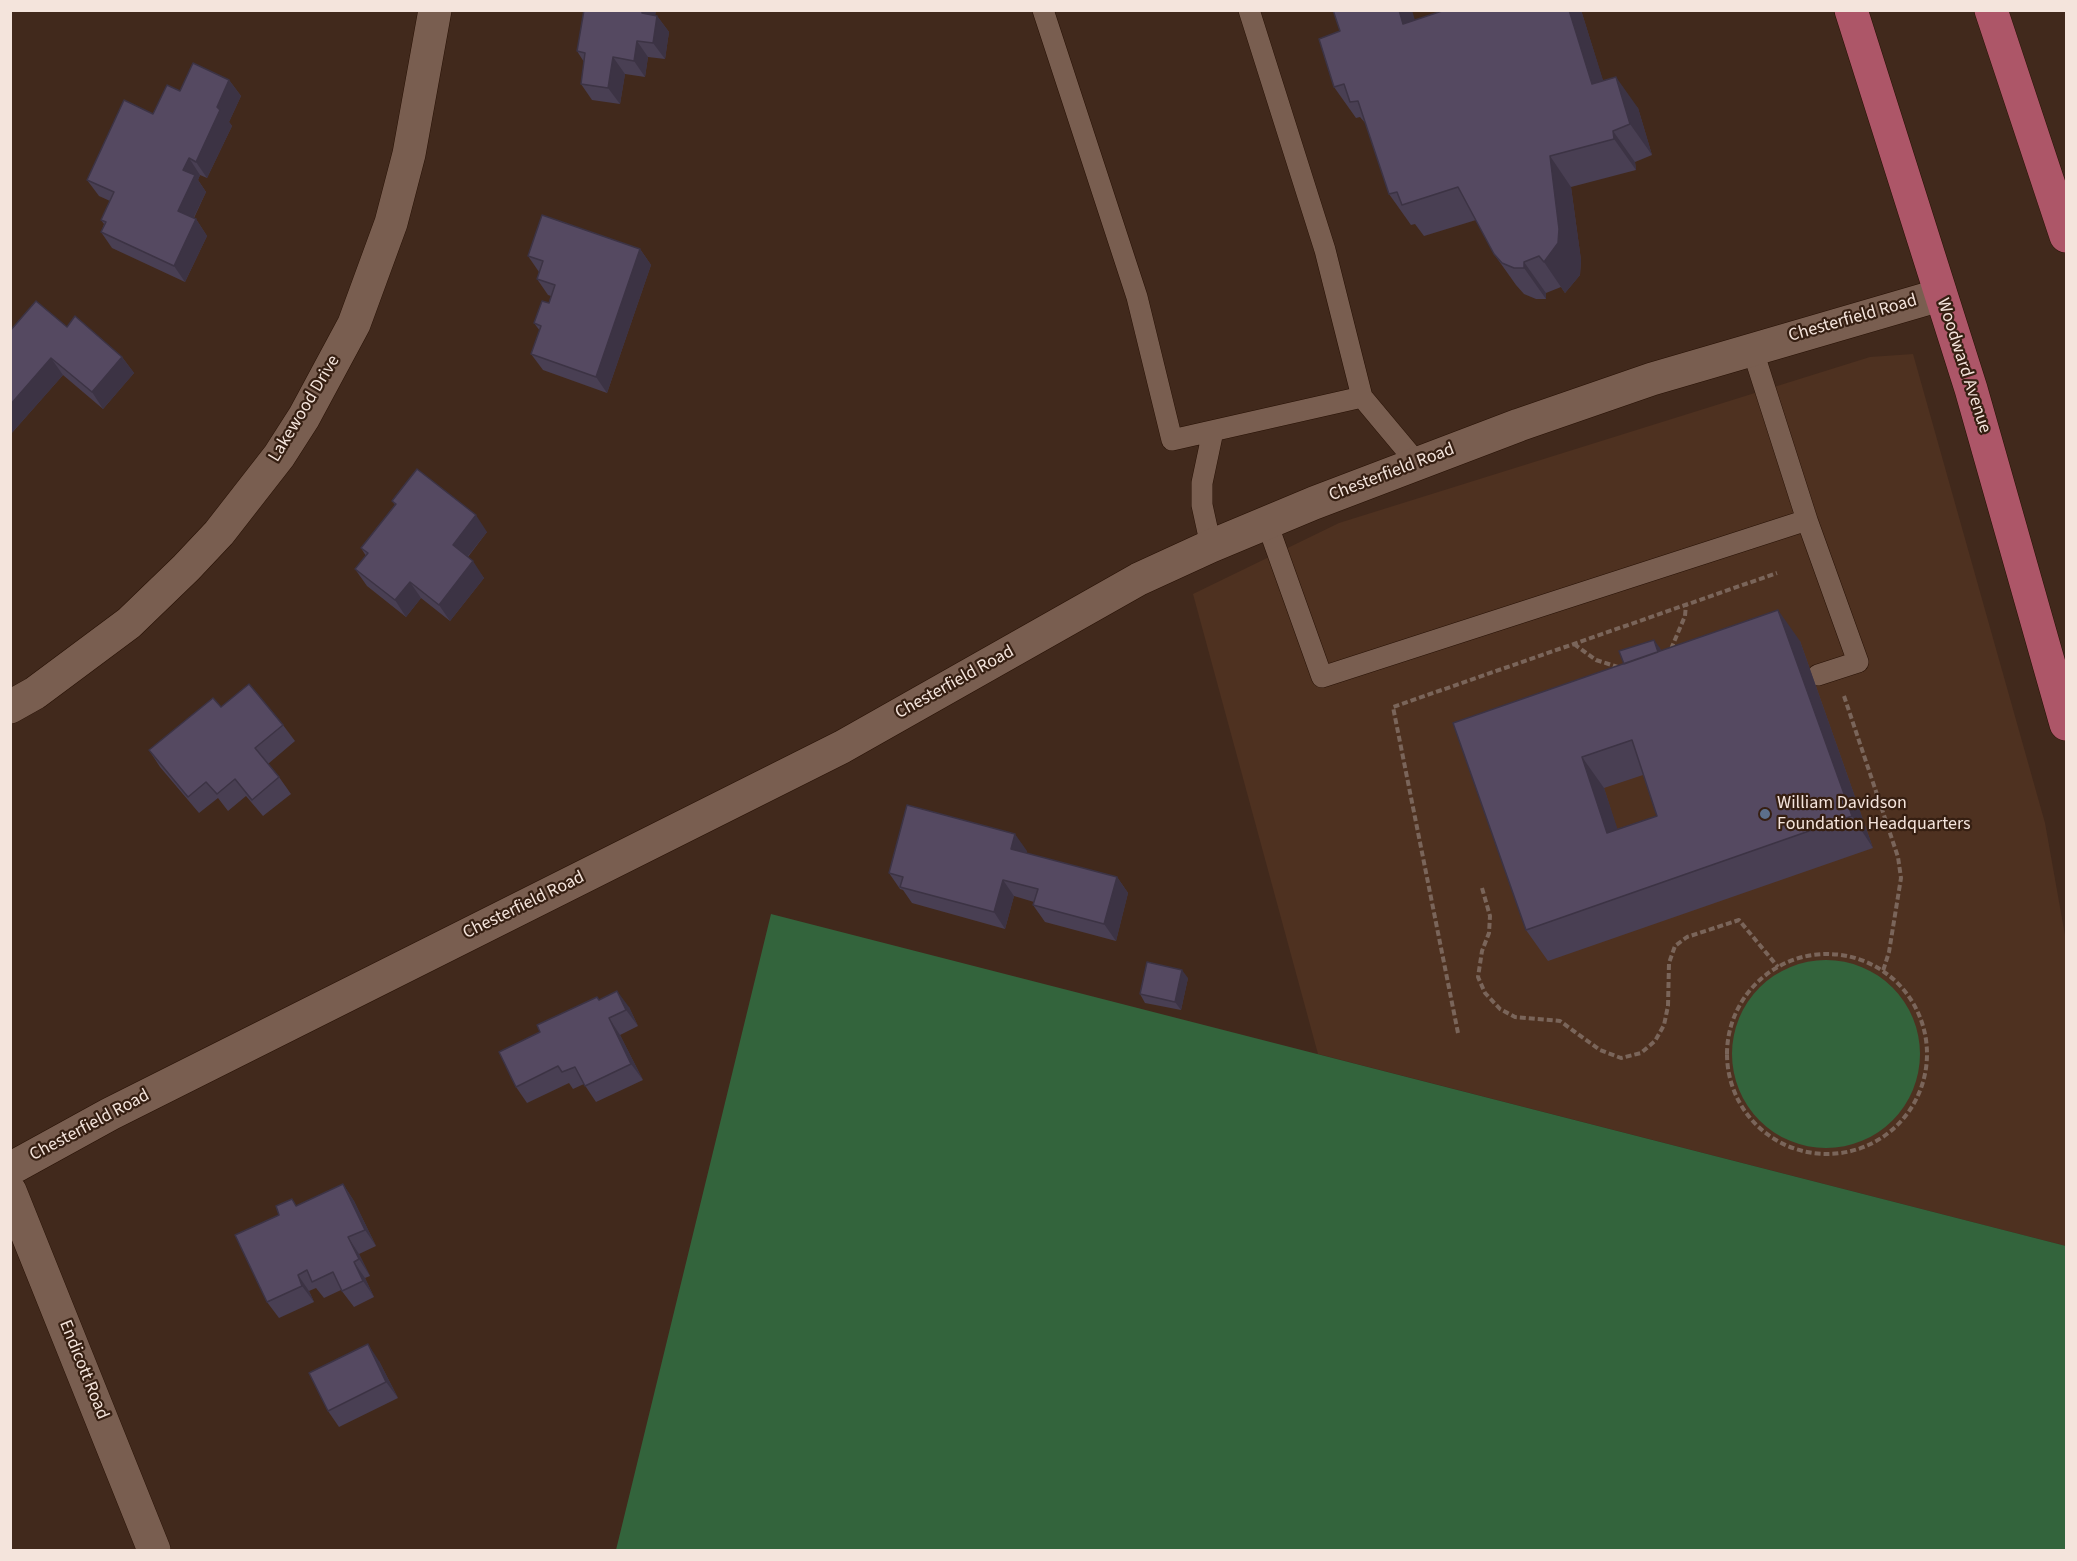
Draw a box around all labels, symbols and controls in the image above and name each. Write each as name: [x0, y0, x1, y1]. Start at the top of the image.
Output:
street label: Chesterfield Road: [1786, 290, 1920, 348]
street label: Woodward Avenue: [1931, 296, 1995, 436]
street label: Lakewood Drive: [265, 352, 345, 466]
street label: Chesterfield Road: [1326, 439, 1458, 507]
street label: Chesterfield Road: [892, 641, 1018, 725]
place label: William Davidson Foundation Headquarters: [1777, 793, 1971, 836]
marker: William Davidson Foundation Headquarters: [1758, 807, 1772, 821]
street label: Chesterfield Road: [460, 867, 588, 945]
street label: Chesterfield Road: [26, 1085, 154, 1167]
street label: Endicott Road: [53, 1317, 113, 1423]

